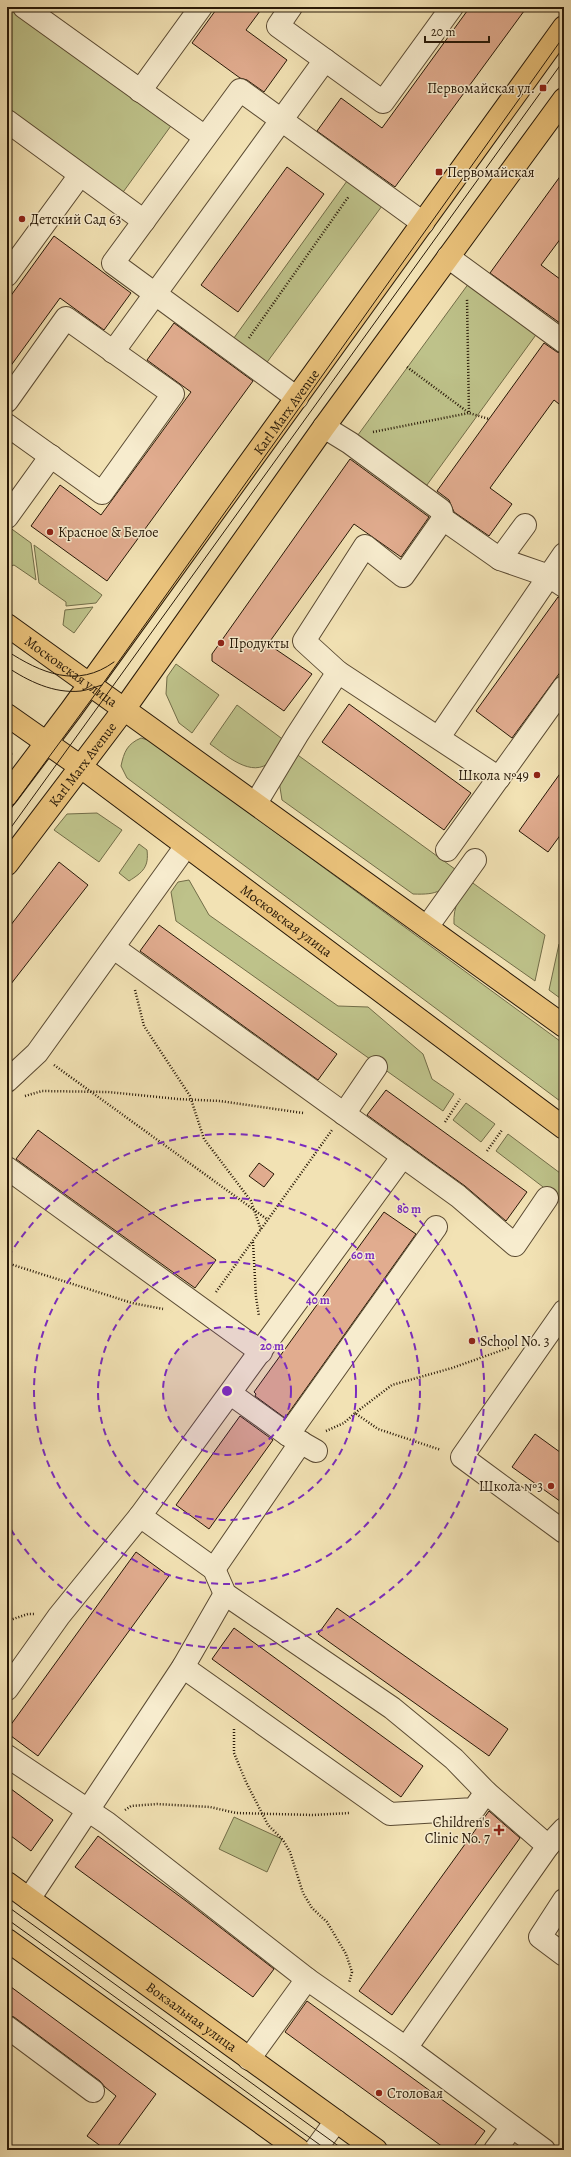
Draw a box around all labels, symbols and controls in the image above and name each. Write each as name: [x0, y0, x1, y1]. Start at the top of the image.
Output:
scale bar: [425, 18, 489, 44]
text: 20 m: [431, 24, 455, 40]
place label: Первомайская ул.: [427, 79, 535, 98]
marker: Первомайская ул.: [538, 83, 548, 93]
place label: Первомайская: [447, 163, 535, 182]
marker: Первомайская: [434, 167, 444, 177]
place label: Детский Сад 63: [30, 210, 121, 229]
marker: Детский Сад 63: [17, 214, 27, 224]
street label: Karl Marx Avenue: [249, 365, 324, 459]
place label: Красное & Белое: [58, 523, 159, 542]
marker: Красное & Белое: [45, 527, 55, 537]
street label: Московская улица: [20, 632, 122, 712]
place label: Продукты: [229, 634, 289, 653]
marker: Продукты: [216, 638, 226, 648]
street label: Karl Marx Avenue: [45, 718, 121, 811]
place label: Школа №49: [458, 766, 529, 785]
marker: Школа №49: [532, 770, 542, 780]
street label: Московская улица: [236, 880, 337, 962]
text: 80 m: [397, 1201, 421, 1217]
text: 60 m: [351, 1247, 375, 1263]
text: 40 m: [306, 1292, 330, 1308]
place label: School No. 3: [480, 1332, 550, 1351]
marker: School No. 3: [467, 1336, 477, 1346]
text: 20 m: [260, 1338, 284, 1354]
centre of rings: [220, 1384, 234, 1398]
place label: Школа №3: [479, 1477, 543, 1496]
marker: Школа №3: [546, 1481, 556, 1491]
place label: Children's Clinic No. 7: [425, 1813, 490, 1848]
marker: Children's Clinic No. 7: [493, 1824, 505, 1836]
street label: Вокзальная улица: [142, 1978, 241, 2057]
place label: Столовая: [387, 2084, 443, 2103]
marker: Столовая: [374, 2088, 384, 2098]

